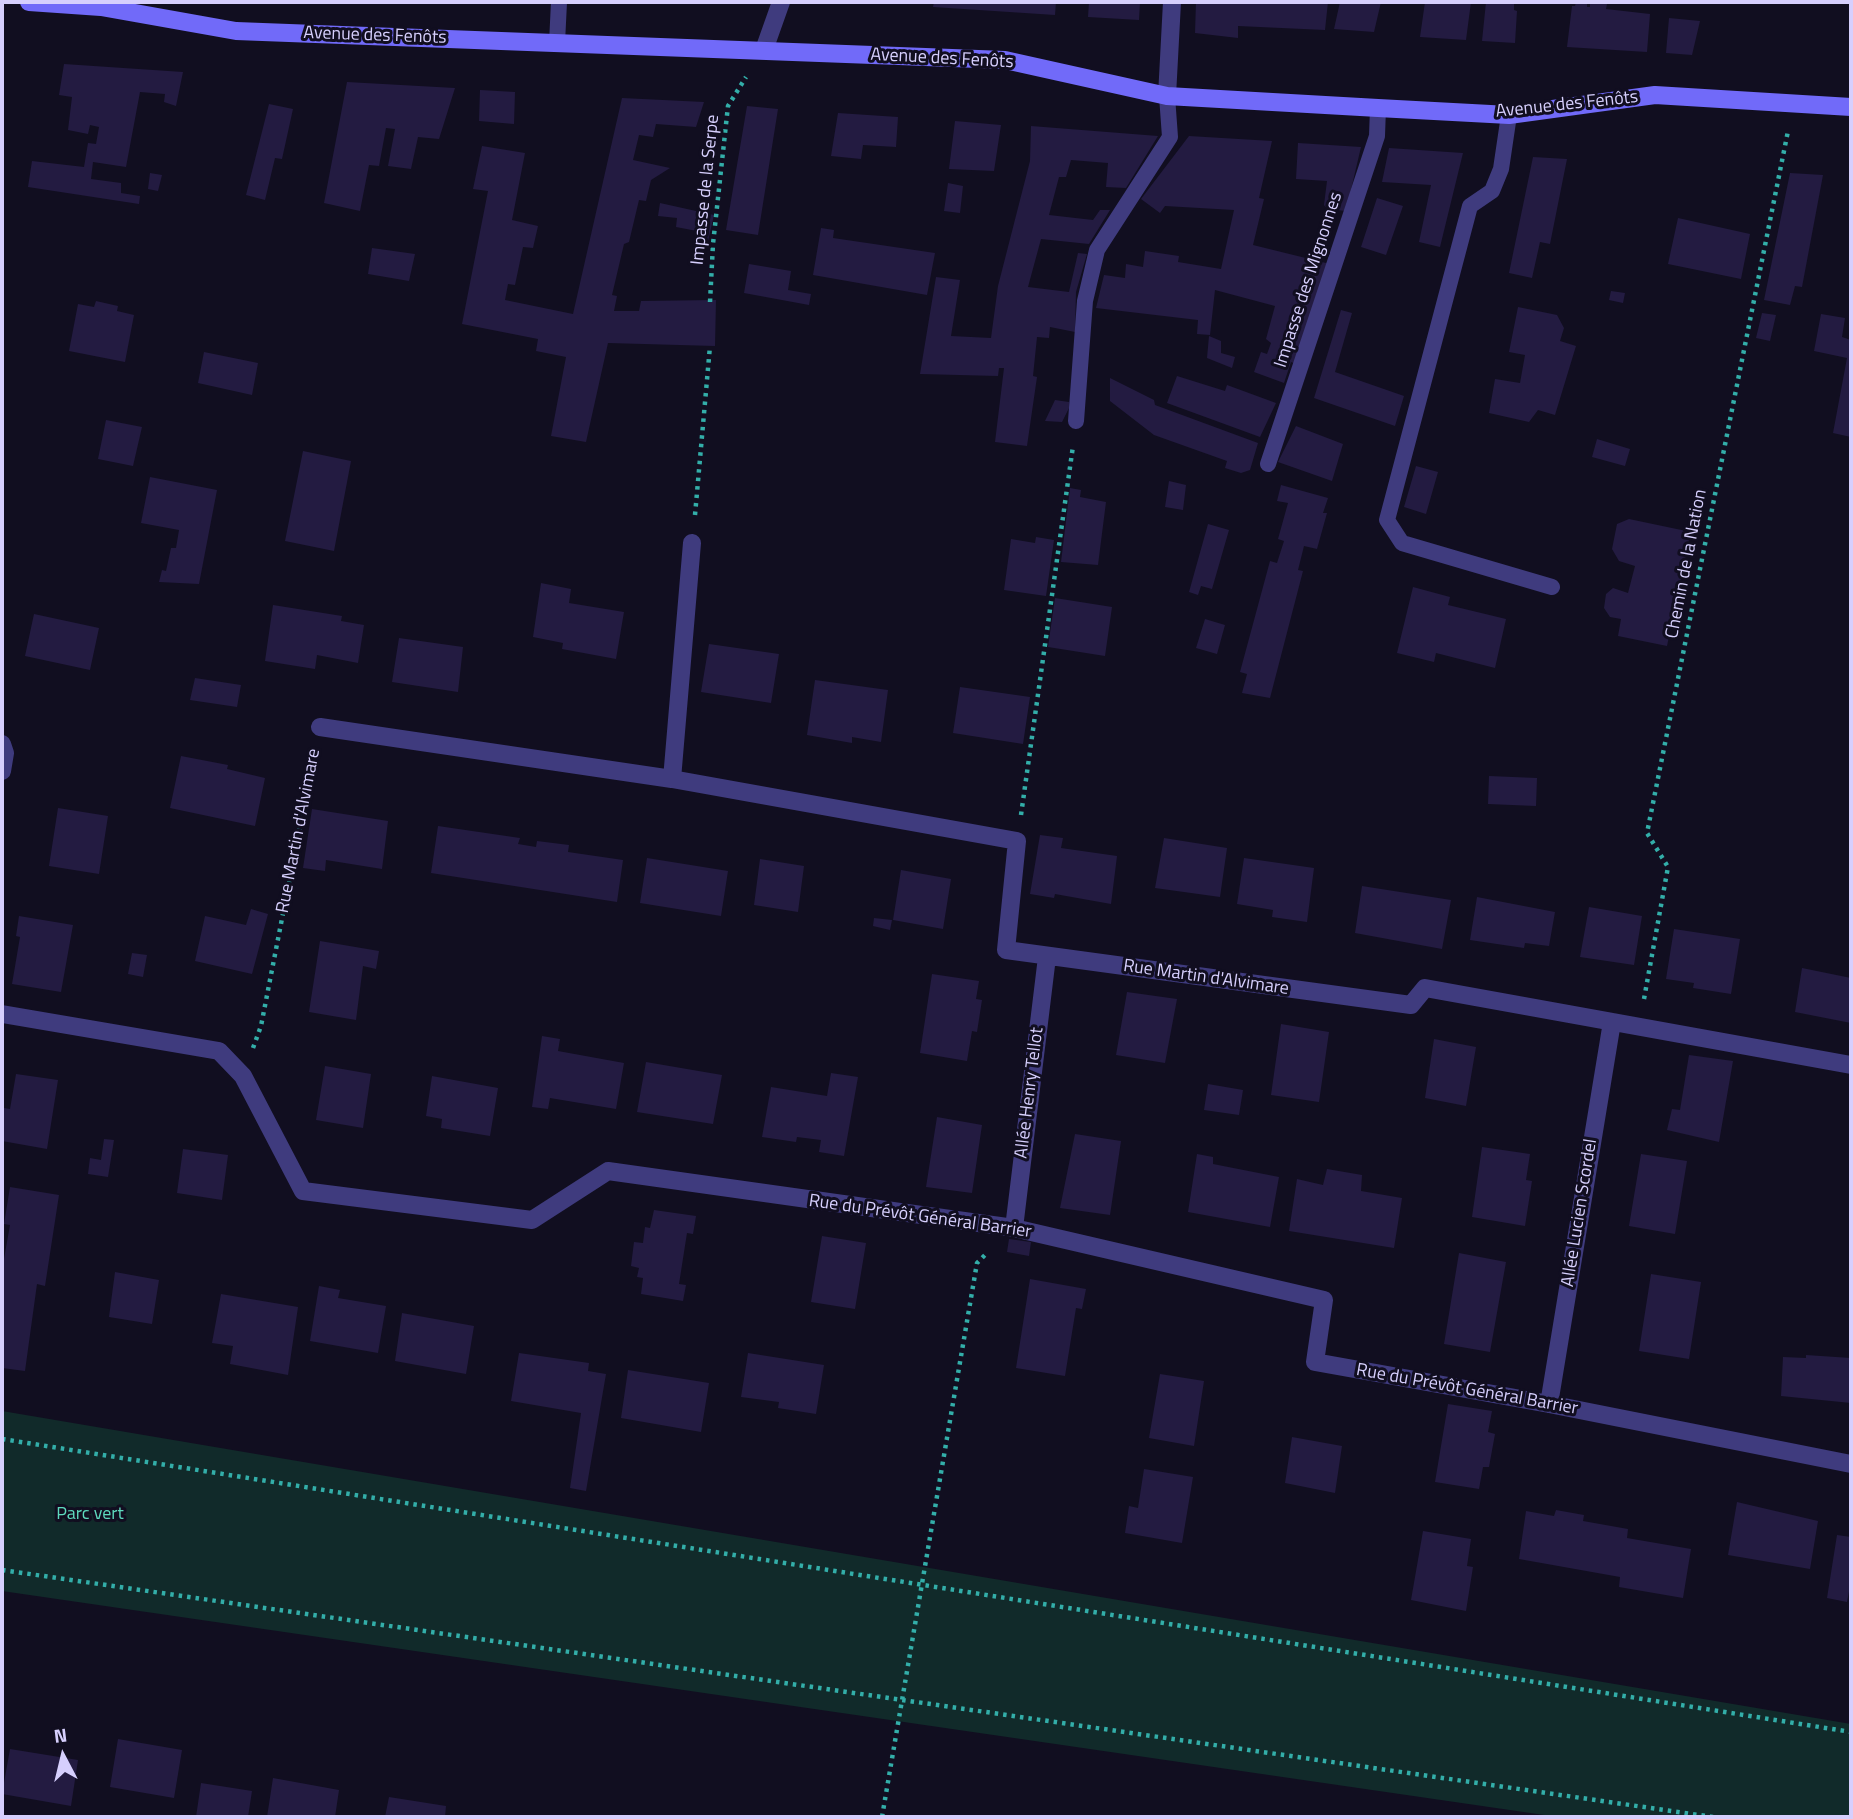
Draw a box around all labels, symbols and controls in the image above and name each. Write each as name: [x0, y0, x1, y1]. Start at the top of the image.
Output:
street label: Avenue des Fenôts: [303, 23, 447, 49]
street label: Avenue des Fenôts: [870, 44, 1014, 74]
street label: Avenue des Fenôts: [1495, 87, 1639, 123]
street label: Impasse de la Serpe: [687, 114, 725, 266]
street label: Impasse des Mignonnes: [1270, 190, 1348, 370]
street label: Chemin de la Nation: [1662, 488, 1712, 640]
street label: Rue Martin d'Alvimare: [272, 747, 326, 915]
street label: Rue Martin d'Alvimare: [1122, 956, 1290, 1000]
street label: Allée Henry Tellot: [1011, 1026, 1049, 1160]
street label: Allée Lucien Scordel: [1558, 1137, 1602, 1289]
street label: Rue du Prévôt Général Barrier: [807, 1191, 1033, 1243]
street label: Rue du Prévôt Général Barrier: [1354, 1360, 1580, 1420]
park label: Parc vert: [56, 1504, 124, 1526]
text: N: [52, 1719, 69, 1750]
north arrow: [28, 1721, 98, 1791]

